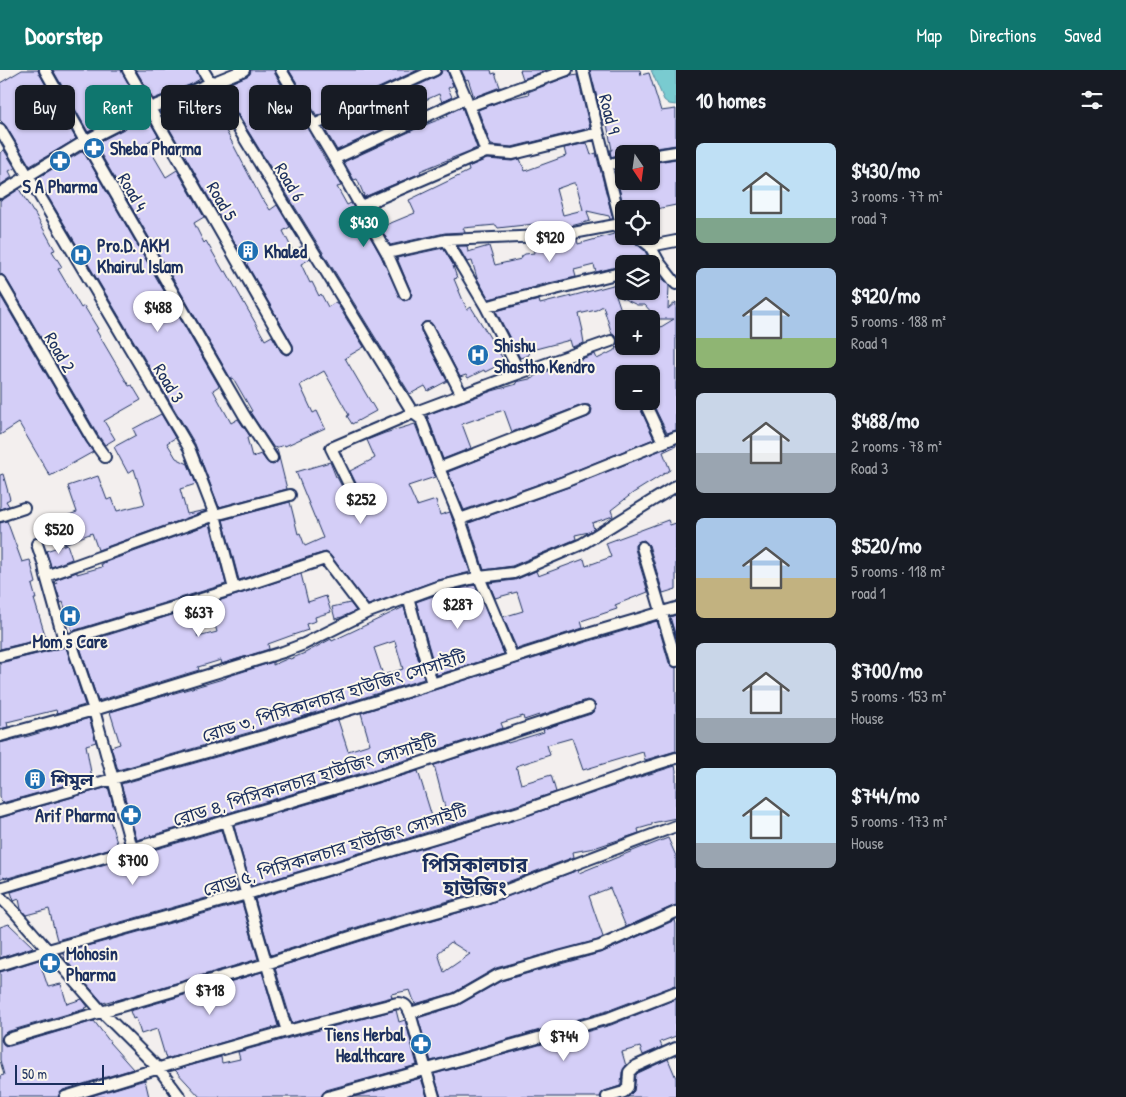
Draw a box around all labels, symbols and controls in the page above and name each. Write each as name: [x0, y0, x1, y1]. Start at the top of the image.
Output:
text: Doorstep: [25, 19, 102, 51]
text: Map: [917, 23, 942, 48]
text: Directions: [970, 23, 1036, 48]
text: Saved: [1064, 23, 1101, 48]
chip: Buy: [15, 85, 75, 130]
chip: Rent: [85, 85, 151, 130]
chip: Filters: [161, 85, 239, 130]
chip: New: [249, 85, 311, 130]
chip: Apartment: [321, 85, 427, 130]
text: 10 homes: [696, 86, 766, 115]
icon: filters: [1078, 86, 1106, 114]
street label: Road 9: [593, 91, 627, 137]
pharmacy icon: Sheba Pharma: [82, 136, 106, 160]
place label: Sheba Pharma: [110, 136, 202, 161]
north arrow: [615, 145, 660, 190]
map controls: [615, 145, 660, 410]
pharmacy icon: S A Pharma: [48, 149, 72, 173]
text: $430/mo: [851, 156, 920, 185]
street label: Road 6: [269, 158, 311, 206]
icon: home: [736, 163, 796, 223]
street label: Road 4: [112, 168, 154, 216]
place label: S A Pharma: [23, 174, 98, 199]
street label: Road 5: [201, 177, 243, 225]
text: 3 rooms · 77 m²: [851, 185, 943, 207]
button: locate: [615, 200, 660, 245]
pin: $430: [334, 206, 394, 248]
text: road 7: [851, 207, 888, 229]
text: $430: [350, 211, 378, 233]
pin: $920: [520, 220, 580, 263]
text: $920: [536, 226, 564, 248]
place label: Pro.D. AKM Khairul Islam: [97, 233, 183, 279]
building icon: Khaled: [236, 239, 260, 263]
place label: Khaled: [264, 239, 307, 264]
hospital icon: Pro.D. AKM Khairul Islam: [69, 243, 93, 267]
button: layers: [615, 255, 660, 300]
text: $920/mo: [851, 281, 920, 310]
icon: home: [736, 288, 796, 348]
pin: $488: [128, 290, 188, 333]
text: $488: [144, 296, 172, 318]
button: +: [615, 310, 660, 355]
text: 5 rooms · 188 m²: [851, 310, 946, 332]
street label: Road 2: [39, 328, 82, 377]
text: Road 9: [851, 332, 887, 354]
place label: Shishu Shastho Kendro: [494, 333, 596, 379]
hospital icon: Shishu Shastho Kendro: [466, 343, 490, 367]
street label: Road 3: [148, 359, 190, 407]
button: −: [615, 365, 660, 410]
text: $488/mo: [851, 406, 919, 435]
icon: home: [736, 413, 796, 473]
text: 2 rooms · 78 m²: [851, 435, 942, 457]
text: Road 3: [851, 457, 888, 479]
pin: $252: [331, 482, 391, 525]
text: $252: [346, 488, 376, 510]
pin: $520: [29, 512, 89, 555]
text: $520: [44, 518, 74, 540]
text: $520/mo: [851, 531, 921, 560]
icon: home: [736, 538, 796, 598]
text: 5 rooms · 118 m²: [851, 560, 945, 582]
text: road 1: [851, 582, 886, 604]
pin: $287: [428, 588, 488, 630]
text: $287: [443, 593, 473, 615]
pin: $637: [169, 596, 229, 638]
text: $637: [184, 601, 214, 623]
hospital icon: Mom's Care: [58, 604, 82, 628]
place label: Mom's Care: [32, 629, 108, 654]
street label: রোড ৩, পিসিকালচার হাউজিং সোসাইটি: [199, 643, 470, 748]
text: $700/mo: [851, 656, 922, 685]
icon: home: [736, 663, 796, 723]
text: 5 rooms · 153 m²: [851, 685, 946, 707]
text: House: [851, 707, 884, 729]
street label: রোড ৪, পিসিকালচার হাউজিং সোসাইটি: [170, 727, 441, 832]
building icon: শিমুল: [23, 767, 47, 791]
place label: শিমুল: [50, 767, 94, 792]
text: $744/mo: [851, 781, 919, 810]
icon: home: [736, 788, 796, 848]
street label: রোড ৫, পিসিকালচার হাউজিং সোসাইটি: [200, 797, 471, 902]
place label: Arif Pharma: [35, 803, 116, 828]
pharmacy icon: Arif Pharma: [119, 803, 143, 827]
text: 5 rooms · 173 m²: [851, 810, 947, 832]
text: House: [851, 832, 884, 854]
pin: $700: [103, 844, 163, 886]
text: $700: [118, 849, 148, 871]
district label: পিসিকালচার হাউজিং: [422, 851, 528, 901]
place label: Mohosin Pharma: [66, 941, 118, 987]
pharmacy icon: Mohosin Pharma: [38, 951, 62, 975]
pin: $718: [180, 974, 240, 1016]
text: $718: [196, 979, 224, 1001]
pin: $744: [534, 1020, 594, 1062]
place label: Tiens Herbal Healthcare: [323, 1022, 406, 1068]
text: $744: [550, 1025, 578, 1047]
pharmacy icon: Tiens Herbal Healthcare: [409, 1032, 433, 1056]
scale bar: [15, 1062, 104, 1085]
text: 50 m: [22, 1064, 47, 1083]

